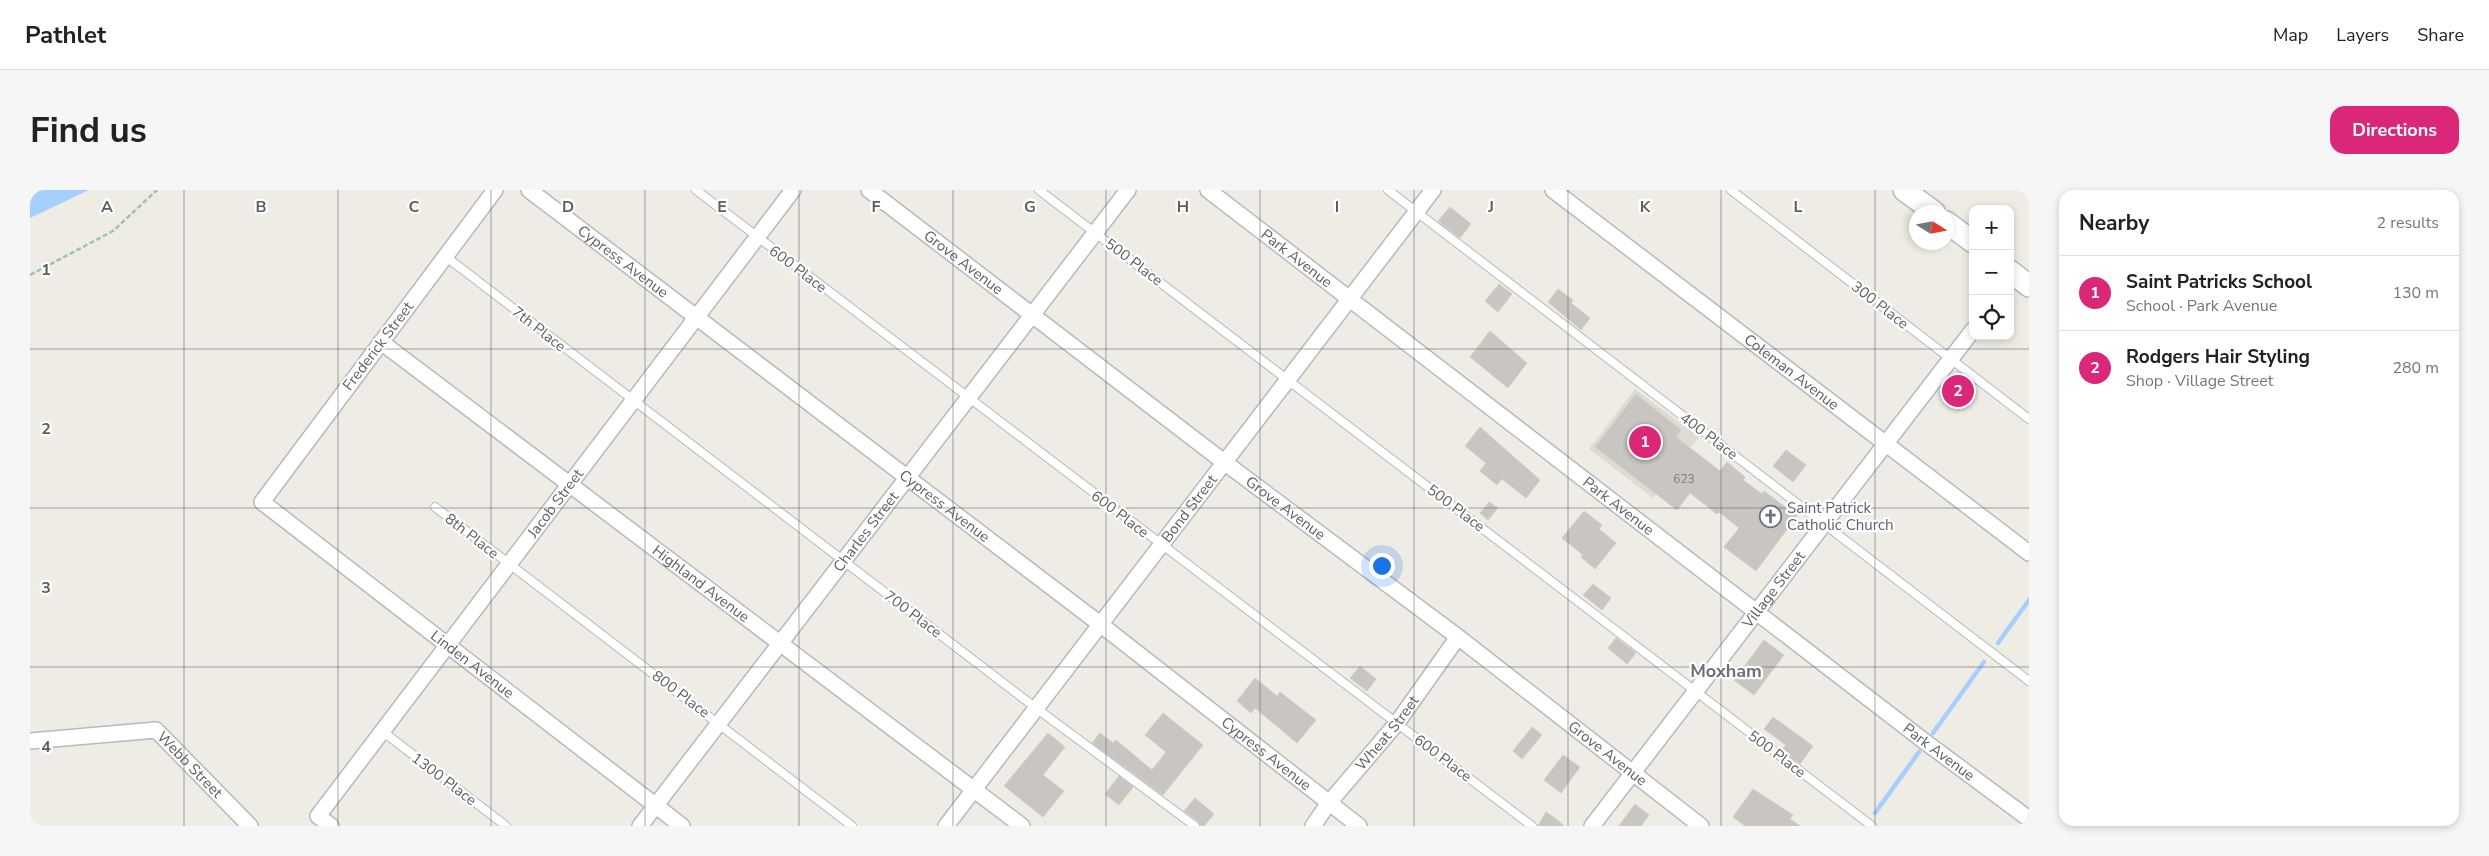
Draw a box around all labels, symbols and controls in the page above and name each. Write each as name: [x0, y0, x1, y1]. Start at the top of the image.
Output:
text: Pathlet: [25, 19, 106, 51]
text: Map: [2273, 23, 2308, 47]
text: Layers: [2336, 23, 2389, 47]
text: Share: [2417, 23, 2464, 47]
button: Directions: [2330, 106, 2459, 154]
text: Find us: [30, 107, 147, 154]
text: A: [101, 196, 113, 218]
text: B: [255, 196, 267, 218]
text: C: [409, 196, 420, 218]
text: D: [562, 196, 574, 218]
text: E: [717, 196, 727, 218]
text: F: [872, 196, 881, 218]
text: G: [1024, 196, 1036, 218]
text: H: [1177, 196, 1189, 218]
text: I: [1335, 196, 1339, 218]
text: J: [1487, 196, 1494, 218]
text: K: [1640, 196, 1652, 218]
text: L: [1794, 196, 1803, 218]
north arrow: [1909, 205, 1954, 250]
map controls: [1969, 205, 2014, 340]
button: +: [1969, 205, 2014, 250]
text: Nearby: [2079, 209, 2149, 237]
text: 2 results: [2377, 212, 2439, 234]
street label: Cypress Avenue: [574, 220, 672, 302]
street label: Park Avenue: [1257, 224, 1337, 292]
street label: Grove Avenue: [920, 226, 1007, 299]
street label: 500 Place: [1101, 234, 1167, 290]
street label: 600 Place: [765, 241, 831, 297]
button: −: [1969, 250, 2014, 295]
text: 1: [41, 259, 51, 281]
text: Saint Patricks School: [2126, 269, 2312, 295]
street label: 300 Place: [1847, 276, 1913, 334]
text: 1: [2090, 282, 2100, 304]
text: 130 m: [2392, 282, 2439, 304]
button: locate: [1969, 295, 2014, 340]
text: School · Park Avenue: [2126, 295, 2277, 317]
street label: Frederick Street: [338, 297, 418, 394]
street label: 7th Place: [508, 302, 570, 356]
street label: Coleman Avenue: [1740, 329, 1843, 415]
text: Rodgers Hair Styling: [2126, 344, 2310, 370]
text: 2: [2090, 357, 2100, 379]
text: 280 m: [2392, 357, 2439, 379]
text: Shop · Village Street: [2126, 370, 2273, 392]
pin: 2: [1942, 372, 1974, 410]
street label: 400 Place: [1676, 408, 1742, 464]
text: 2: [41, 418, 51, 440]
pin: 1: [1629, 423, 1661, 461]
street label: Jacob Street: [522, 464, 588, 543]
street label: Cypress Avenue: [895, 465, 994, 547]
street label: Bond Street: [1157, 470, 1222, 546]
house number: 623: [1673, 471, 1695, 487]
street label: Grove Avenue: [1241, 472, 1330, 544]
street label: Park Avenue: [1579, 472, 1658, 540]
street label: 500 Place: [1423, 480, 1489, 536]
street label: 600 Place: [1087, 486, 1153, 542]
street label: Charles Street: [829, 487, 904, 576]
place label: Saint Patrick Catholic Church: [1787, 498, 1893, 535]
church icon: Saint Patrick Catholic Church: [1759, 505, 1783, 529]
street label: 8th Place: [441, 509, 503, 563]
street label: Highland Avenue: [648, 540, 754, 627]
street label: Village Street: [1737, 546, 1810, 633]
your location: [1369, 553, 1395, 579]
text: 3: [41, 577, 51, 599]
street label: 700 Place: [880, 586, 946, 642]
street label: Linden Avenue: [426, 626, 518, 703]
district label: Moxham: [1690, 659, 1762, 683]
street label: 800 Place: [648, 666, 714, 722]
street label: Wheat Street: [1351, 691, 1424, 775]
street label: Cypress Avenue: [1217, 712, 1315, 795]
street label: Grove Avenue: [1564, 716, 1651, 790]
street label: Park Avenue: [1899, 718, 1979, 785]
street label: 500 Place: [1744, 726, 1810, 782]
street label: Webb Street: [153, 727, 228, 803]
street label: 600 Place: [1410, 730, 1476, 786]
text: 4: [41, 736, 51, 758]
street label: 1300 Place: [407, 748, 481, 810]

